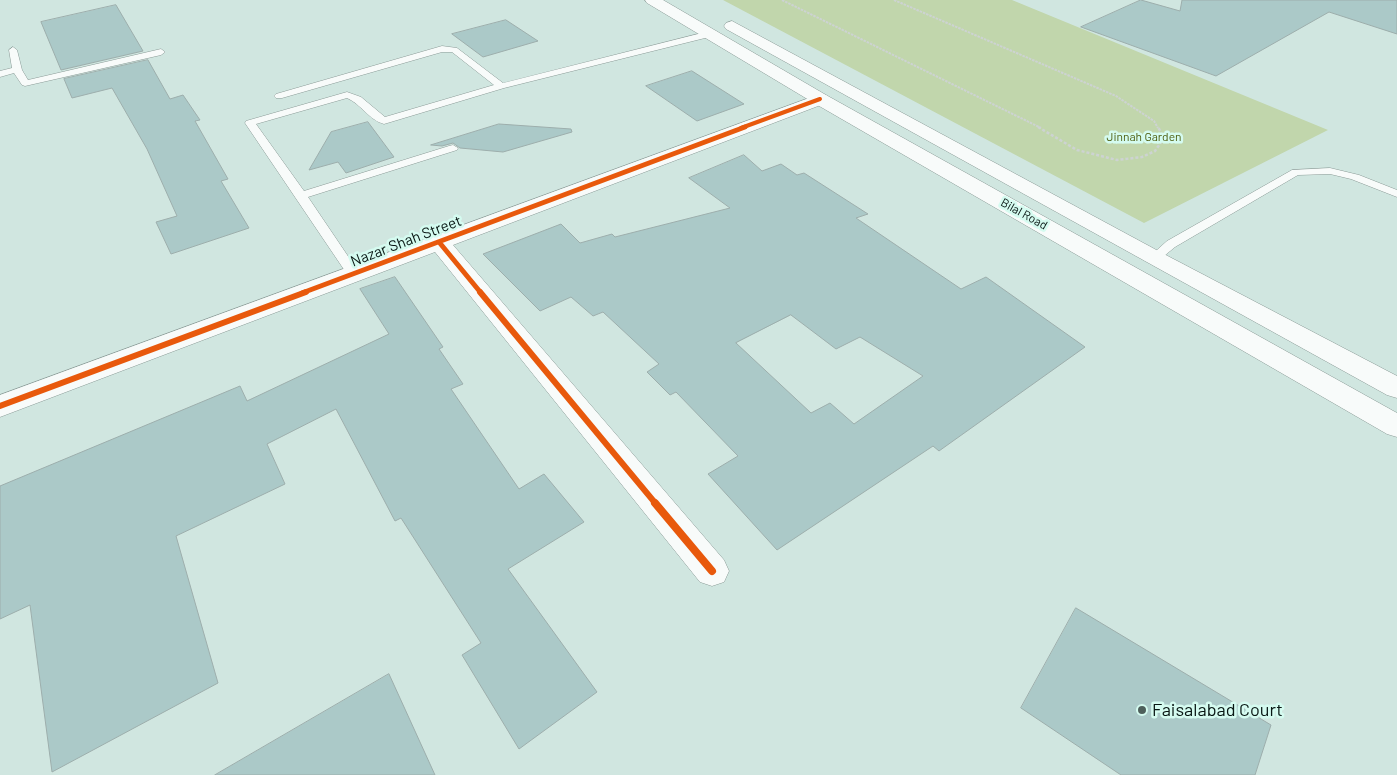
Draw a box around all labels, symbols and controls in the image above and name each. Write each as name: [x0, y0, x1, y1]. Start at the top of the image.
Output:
park label: Jinnah Garden: [1106, 130, 1182, 144]
street label: Bilal Road: [998, 195, 1050, 233]
street label: Nazar Shah Street: [348, 212, 464, 270]
place label: Faisalabad Court: [1152, 699, 1283, 721]
marker: Faisalabad Court: [1136, 704, 1148, 716]

